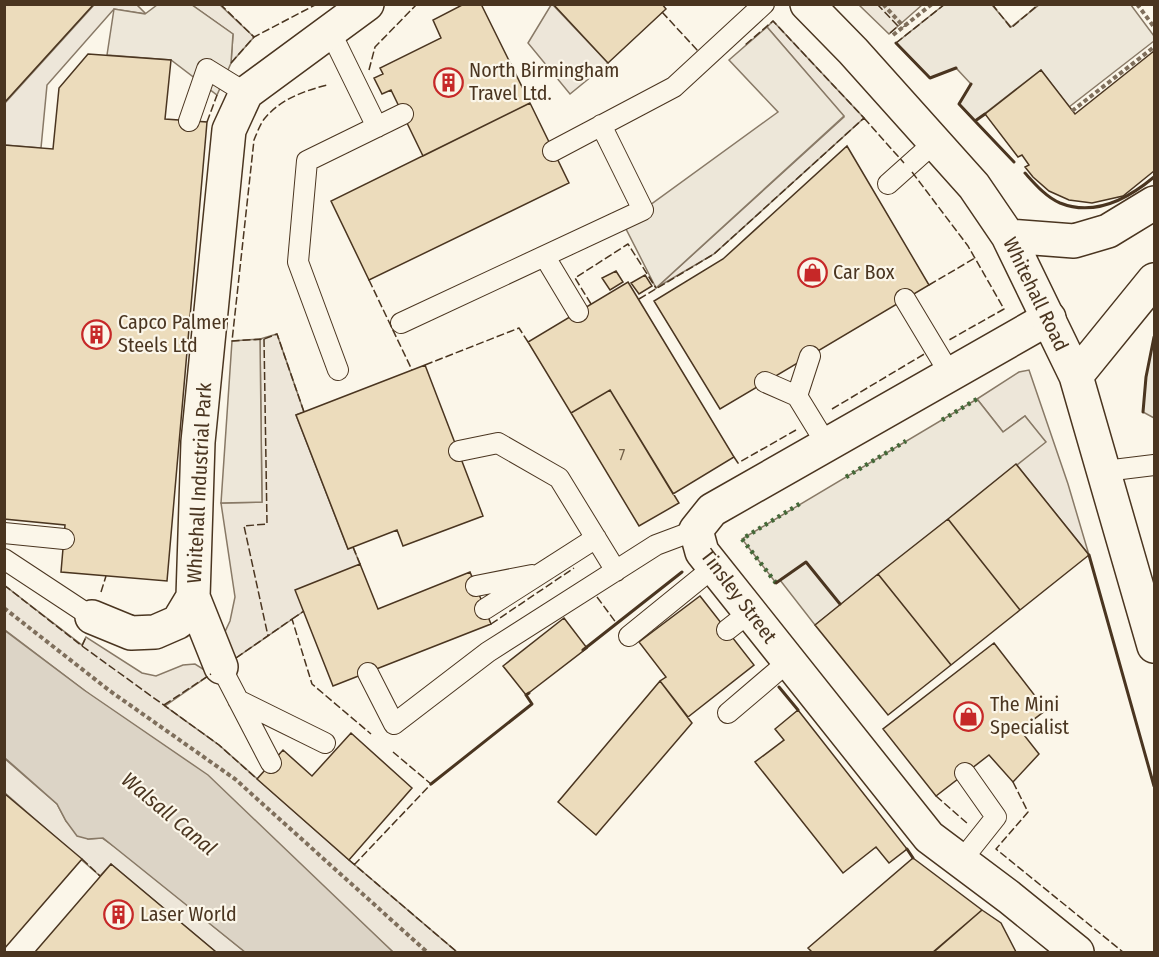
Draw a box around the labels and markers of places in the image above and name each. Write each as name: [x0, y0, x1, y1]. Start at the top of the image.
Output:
place label: North Birmingham Travel Ltd.: [469, 58, 619, 105]
building icon: North Birmingham Travel Ltd.: [432, 66, 464, 98]
shop icon: Car Box: [796, 256, 828, 288]
place label: Car Box: [833, 260, 895, 284]
place label: Capco Palmer Steels Ltd: [118, 310, 228, 357]
building icon: Capco Palmer Steels Ltd: [81, 318, 113, 350]
place label: The Mini Specialist: [990, 692, 1070, 739]
shop icon: The Mini Specialist: [953, 700, 985, 732]
building icon: Laser World: [103, 898, 135, 930]
place label: Laser World: [140, 902, 237, 926]

